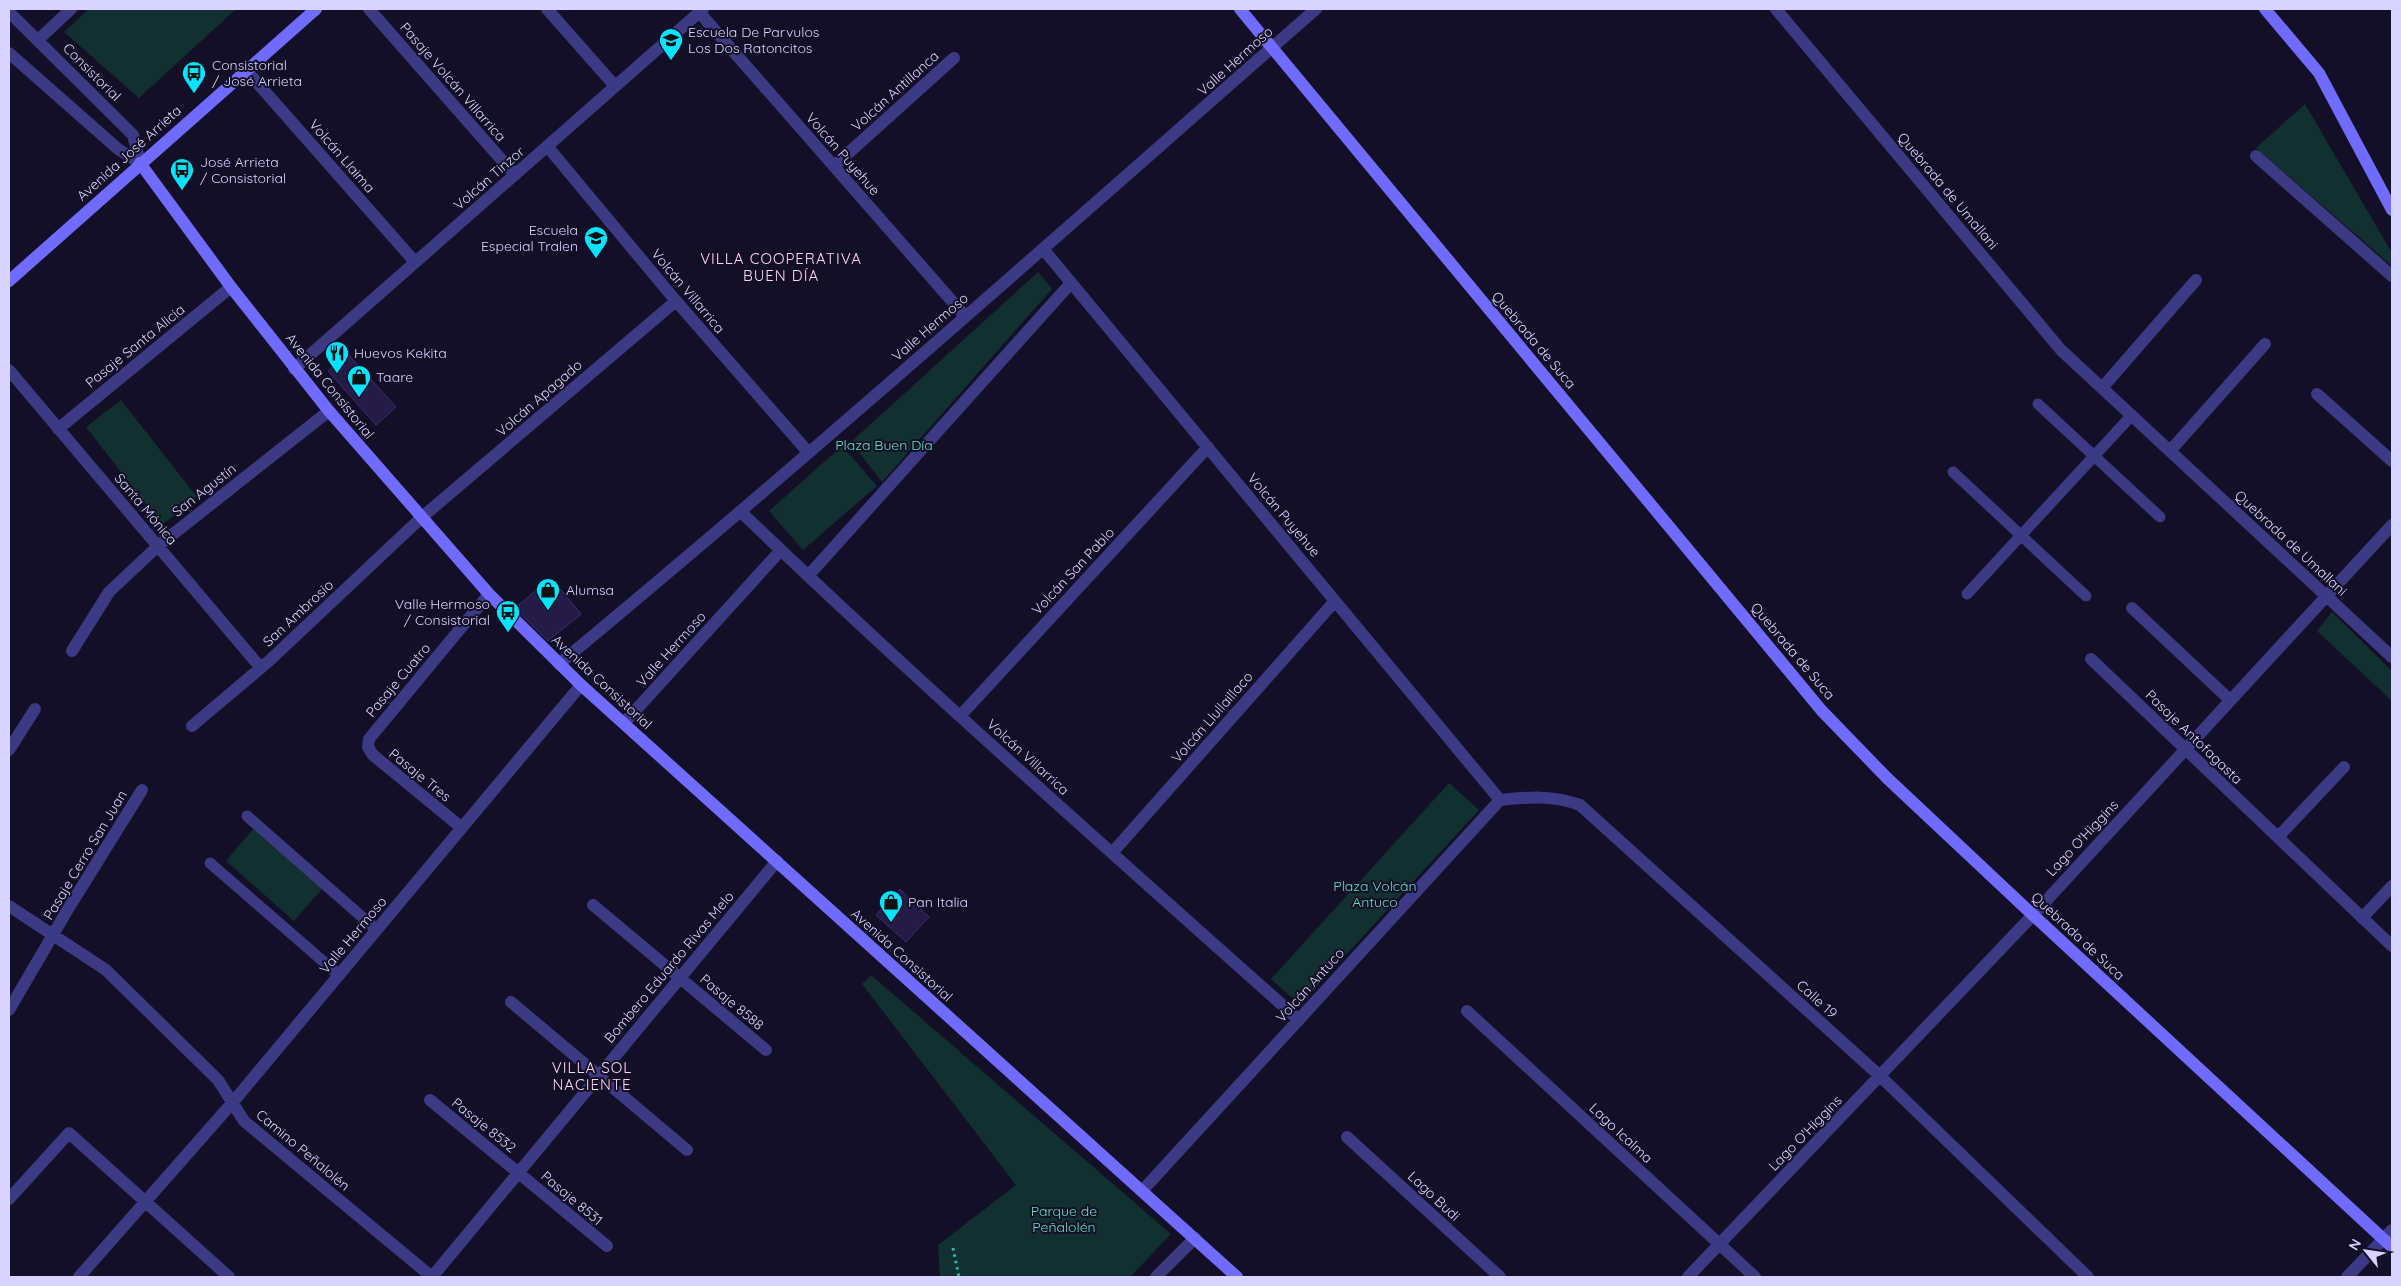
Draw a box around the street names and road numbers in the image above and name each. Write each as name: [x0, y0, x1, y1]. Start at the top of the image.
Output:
street label: Pasaje Volcán Villarrica: [396, 19, 510, 145]
street label: Valle Hermoso: [1194, 22, 1276, 100]
street label: Consistorial: [59, 39, 125, 105]
street label: Volcán Antillanca: [847, 47, 943, 135]
street label: Avenida José Arrieta: [73, 101, 185, 205]
street label: Volcán Puyehue: [802, 109, 884, 199]
street label: Volcán Llaima: [305, 116, 379, 196]
street label: Quebrada de Umallani: [1894, 129, 2002, 253]
street label: Volcán Tinzor: [450, 142, 529, 214]
street label: Volcán Villarrica: [647, 245, 729, 337]
street label: Quebrada de Suca: [1488, 288, 1580, 392]
street label: Valle Hermoso: [888, 289, 972, 365]
street label: Pasaje Santa Alicia: [82, 300, 188, 392]
street label: Avenida Consistorial: [282, 329, 378, 443]
street label: Volcán Apagado: [492, 356, 586, 440]
street label: San Agustín: [168, 459, 240, 521]
street label: Santa Mónica: [111, 469, 181, 549]
street label: Volcán Puyehue: [1244, 469, 1324, 561]
street label: Quebrada de Umallani: [2231, 486, 2351, 600]
street label: Volcán San Pablo: [1028, 523, 1118, 619]
street label: San Ambrosio: [259, 576, 337, 650]
street label: Quebrada de Suca: [1747, 599, 1839, 703]
street label: Valle Hermoso: [632, 608, 710, 690]
street label: Avenida Consistorial: [548, 631, 656, 733]
street label: Pasaje Cuatro: [362, 639, 434, 721]
street label: Volcán Llullaillaco: [1167, 668, 1257, 766]
street label: Pasaje Antofagasta: [2142, 686, 2246, 788]
street label: Volcán Villarrica: [983, 715, 1073, 799]
street label: Pasaje Tres: [385, 745, 455, 805]
street label: Pasaje Cerro San Juan: [39, 787, 131, 923]
street label: Lago O'Higgins: [2042, 796, 2122, 880]
street label: Bombero Eduardo Rivas Melo: [600, 887, 738, 1047]
street label: Quebrada de Suca: [2027, 888, 2129, 984]
street label: Valle Hermoso: [315, 893, 391, 977]
street label: Avenida Consistorial: [847, 905, 957, 1005]
street label: Volcán Antuco: [1272, 944, 1348, 1026]
street label: Pasaje 8588: [696, 970, 768, 1034]
street label: Calle 19: [1793, 976, 1841, 1022]
street label: Lago O'Higgins: [1764, 1091, 1846, 1175]
street label: Pasaje 8532: [448, 1094, 520, 1157]
street label: Lago Icalma: [1585, 1099, 1657, 1167]
street label: Camino Peñalolén: [252, 1105, 354, 1195]
street label: Pasaje 8531: [537, 1167, 607, 1229]
street label: Lago Budi: [1404, 1167, 1464, 1225]

